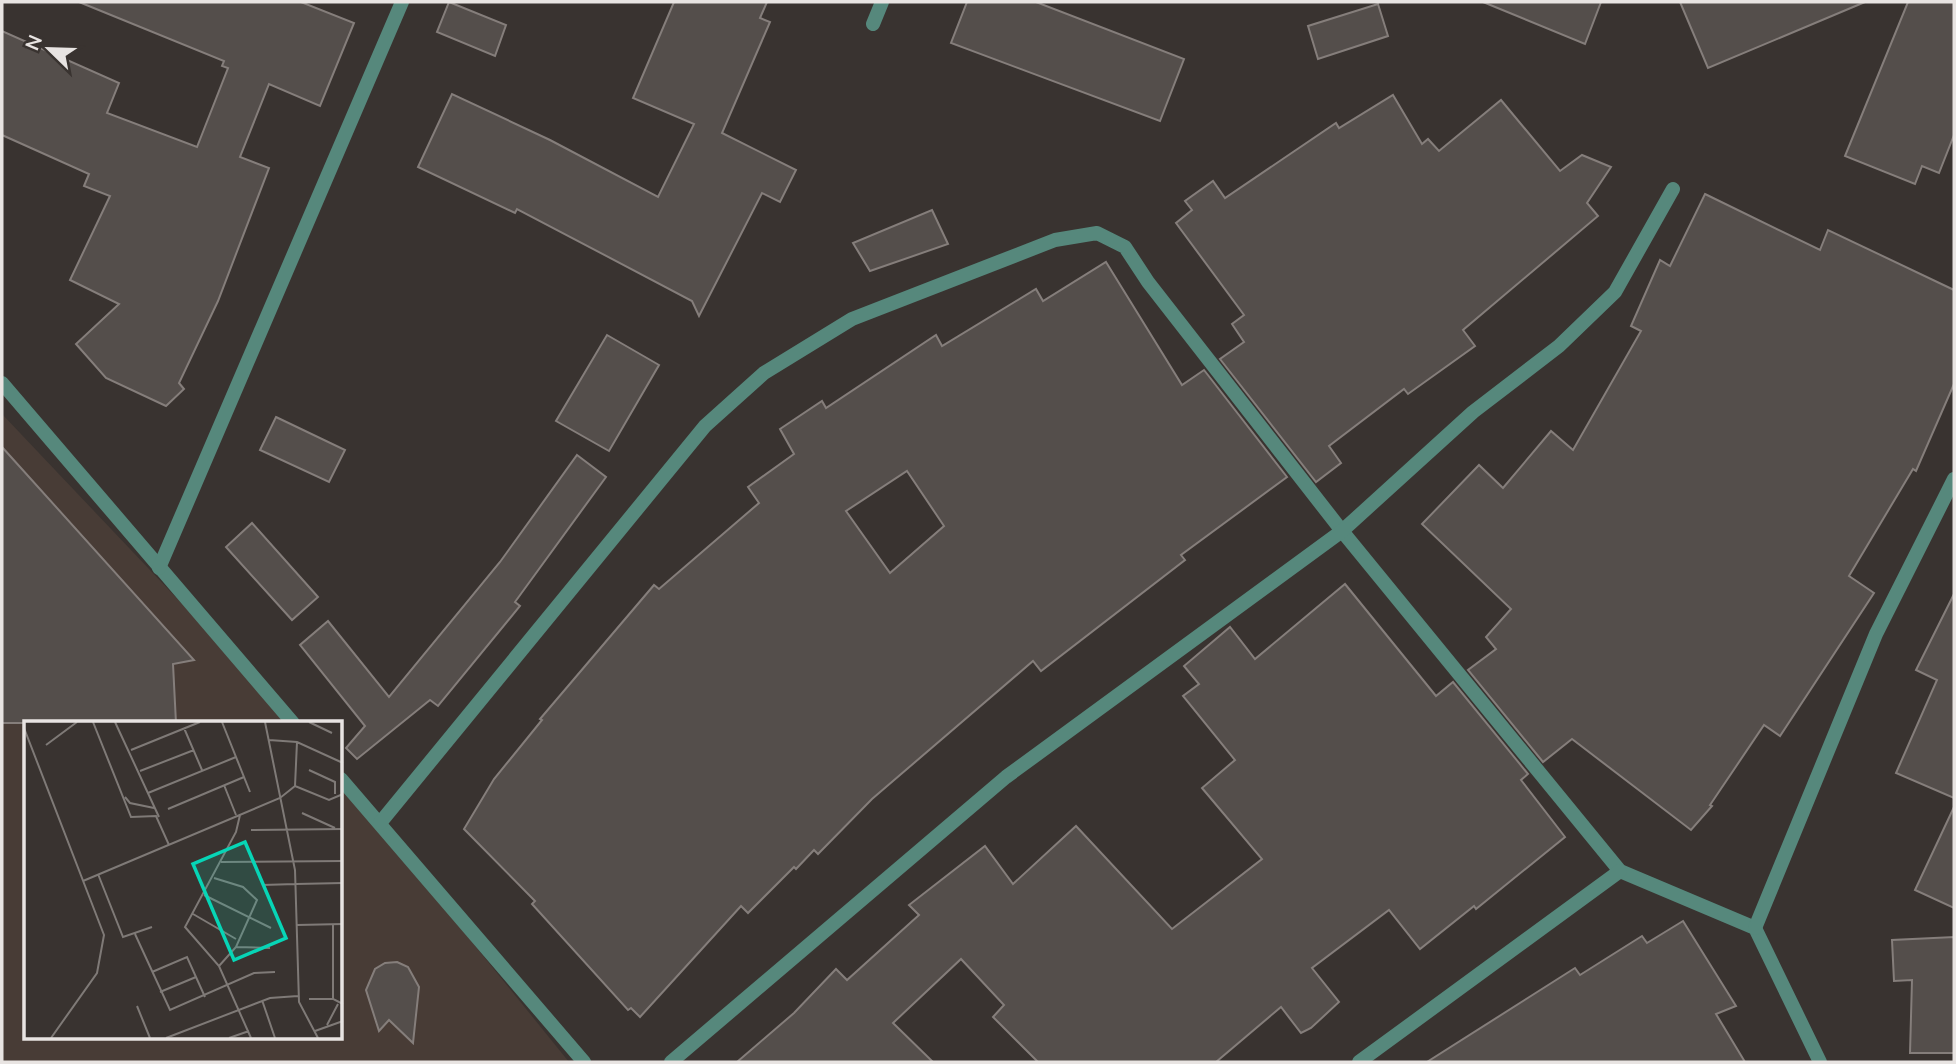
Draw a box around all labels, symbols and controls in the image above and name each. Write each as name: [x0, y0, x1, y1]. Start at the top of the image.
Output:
north arrow: [14, 14, 84, 84]
text: N: [20, 31, 49, 54]
inset map: [24, 721, 343, 1040]

